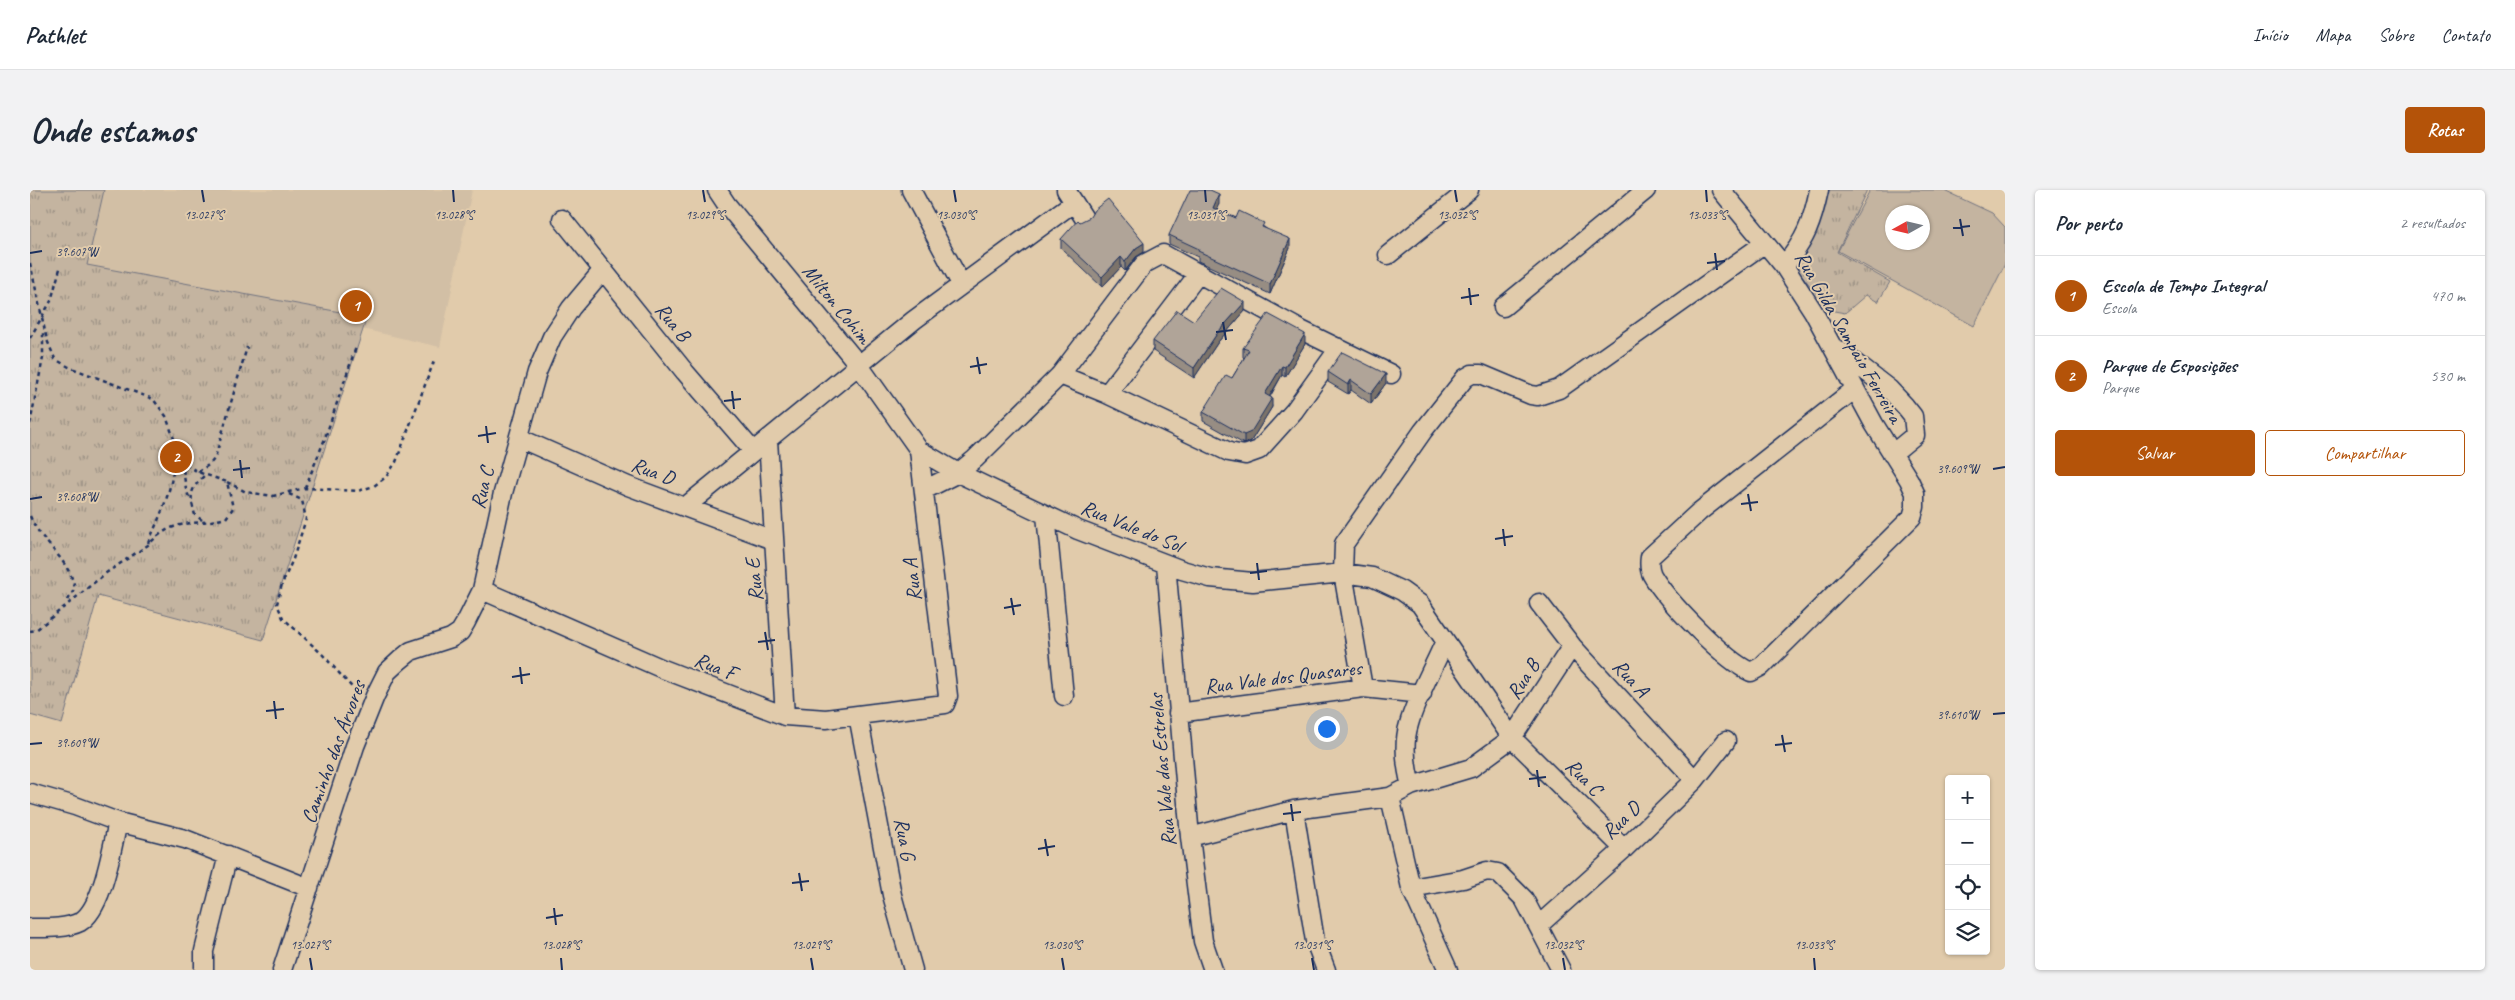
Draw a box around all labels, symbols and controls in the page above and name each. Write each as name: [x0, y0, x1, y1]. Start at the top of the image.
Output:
text: Pathlet: [25, 20, 85, 50]
text: Início: [2253, 24, 2288, 46]
text: Mapa: [2316, 24, 2350, 46]
text: Sobre: [2378, 24, 2414, 46]
text: Contato: [2442, 24, 2490, 46]
button: Rotas: [2405, 107, 2485, 153]
text: Onde estamos: [30, 108, 195, 153]
north arrow: [1885, 205, 1930, 250]
text: 13.027°S: [185, 207, 225, 223]
text: 13.028°S: [435, 207, 475, 223]
text: 13.029°S: [686, 207, 726, 223]
text: 13.030°S: [937, 207, 977, 223]
text: 13.031°S: [1187, 207, 1227, 223]
text: 13.032°S: [1438, 207, 1478, 223]
text: 13.033°S: [1688, 207, 1728, 223]
text: Por perto: [2055, 210, 2122, 236]
text: 2 resultados: [2400, 213, 2465, 233]
text: 39.607°W: [56, 244, 100, 260]
street label: Rua Gilda Sampaio Ferreira: [1789, 247, 1910, 429]
street label: Milton Cohim: [797, 259, 878, 350]
text: Escola de Tempo Integral: [2102, 274, 2265, 298]
text: 1: [2067, 286, 2075, 306]
text: 470 m: [2431, 286, 2465, 306]
pin: 1: [340, 287, 372, 325]
street label: Rua B: [649, 297, 698, 349]
text: Escola: [2102, 298, 2136, 318]
text: Parque de Esposições: [2102, 354, 2237, 378]
text: 2: [2067, 366, 2075, 386]
text: 530 m: [2431, 366, 2465, 386]
text: Parque: [2102, 378, 2139, 398]
button: Salvar: [2055, 430, 2255, 476]
button: Compartilhar: [2265, 430, 2465, 476]
pin: 2: [160, 438, 192, 476]
street label: Rua D: [628, 451, 680, 492]
text: 39.609°W: [1937, 461, 1981, 477]
street label: Rua C: [464, 462, 500, 512]
text: 39.608°W: [56, 489, 100, 505]
street label: Rua Vale do Sol: [1077, 494, 1190, 559]
street label: Rua E: [739, 555, 769, 603]
street label: Rua A: [897, 556, 927, 602]
street label: Rua F: [691, 646, 744, 688]
street label: Rua B: [1500, 652, 1547, 704]
street label: Rua Vale dos Quasares: [1203, 654, 1365, 700]
street label: Rua A: [1607, 654, 1656, 704]
street label: Caminho das Árvores: [295, 675, 371, 827]
street label: Rua Vale das Estrelas: [1142, 691, 1182, 847]
text: 39.610°W: [1937, 707, 1981, 723]
your location: [1314, 716, 1340, 742]
text: 39.609°W: [56, 735, 100, 751]
street label: Rua C: [1560, 753, 1610, 803]
map controls: [1945, 775, 1990, 955]
button: +: [1945, 775, 1990, 820]
street label: Rua D: [1596, 794, 1647, 845]
street label: Rua G: [889, 816, 922, 865]
button: −: [1945, 820, 1990, 865]
button: locate: [1945, 865, 1990, 910]
button: layers: [1945, 910, 1990, 955]
text: 13.027°S: [291, 937, 331, 953]
text: 13.028°S: [542, 937, 582, 953]
text: 13.029°S: [792, 937, 832, 953]
text: 13.030°S: [1043, 937, 1083, 953]
text: 13.031°S: [1293, 937, 1333, 953]
text: 13.032°S: [1544, 937, 1584, 953]
text: 13.033°S: [1795, 937, 1835, 953]

